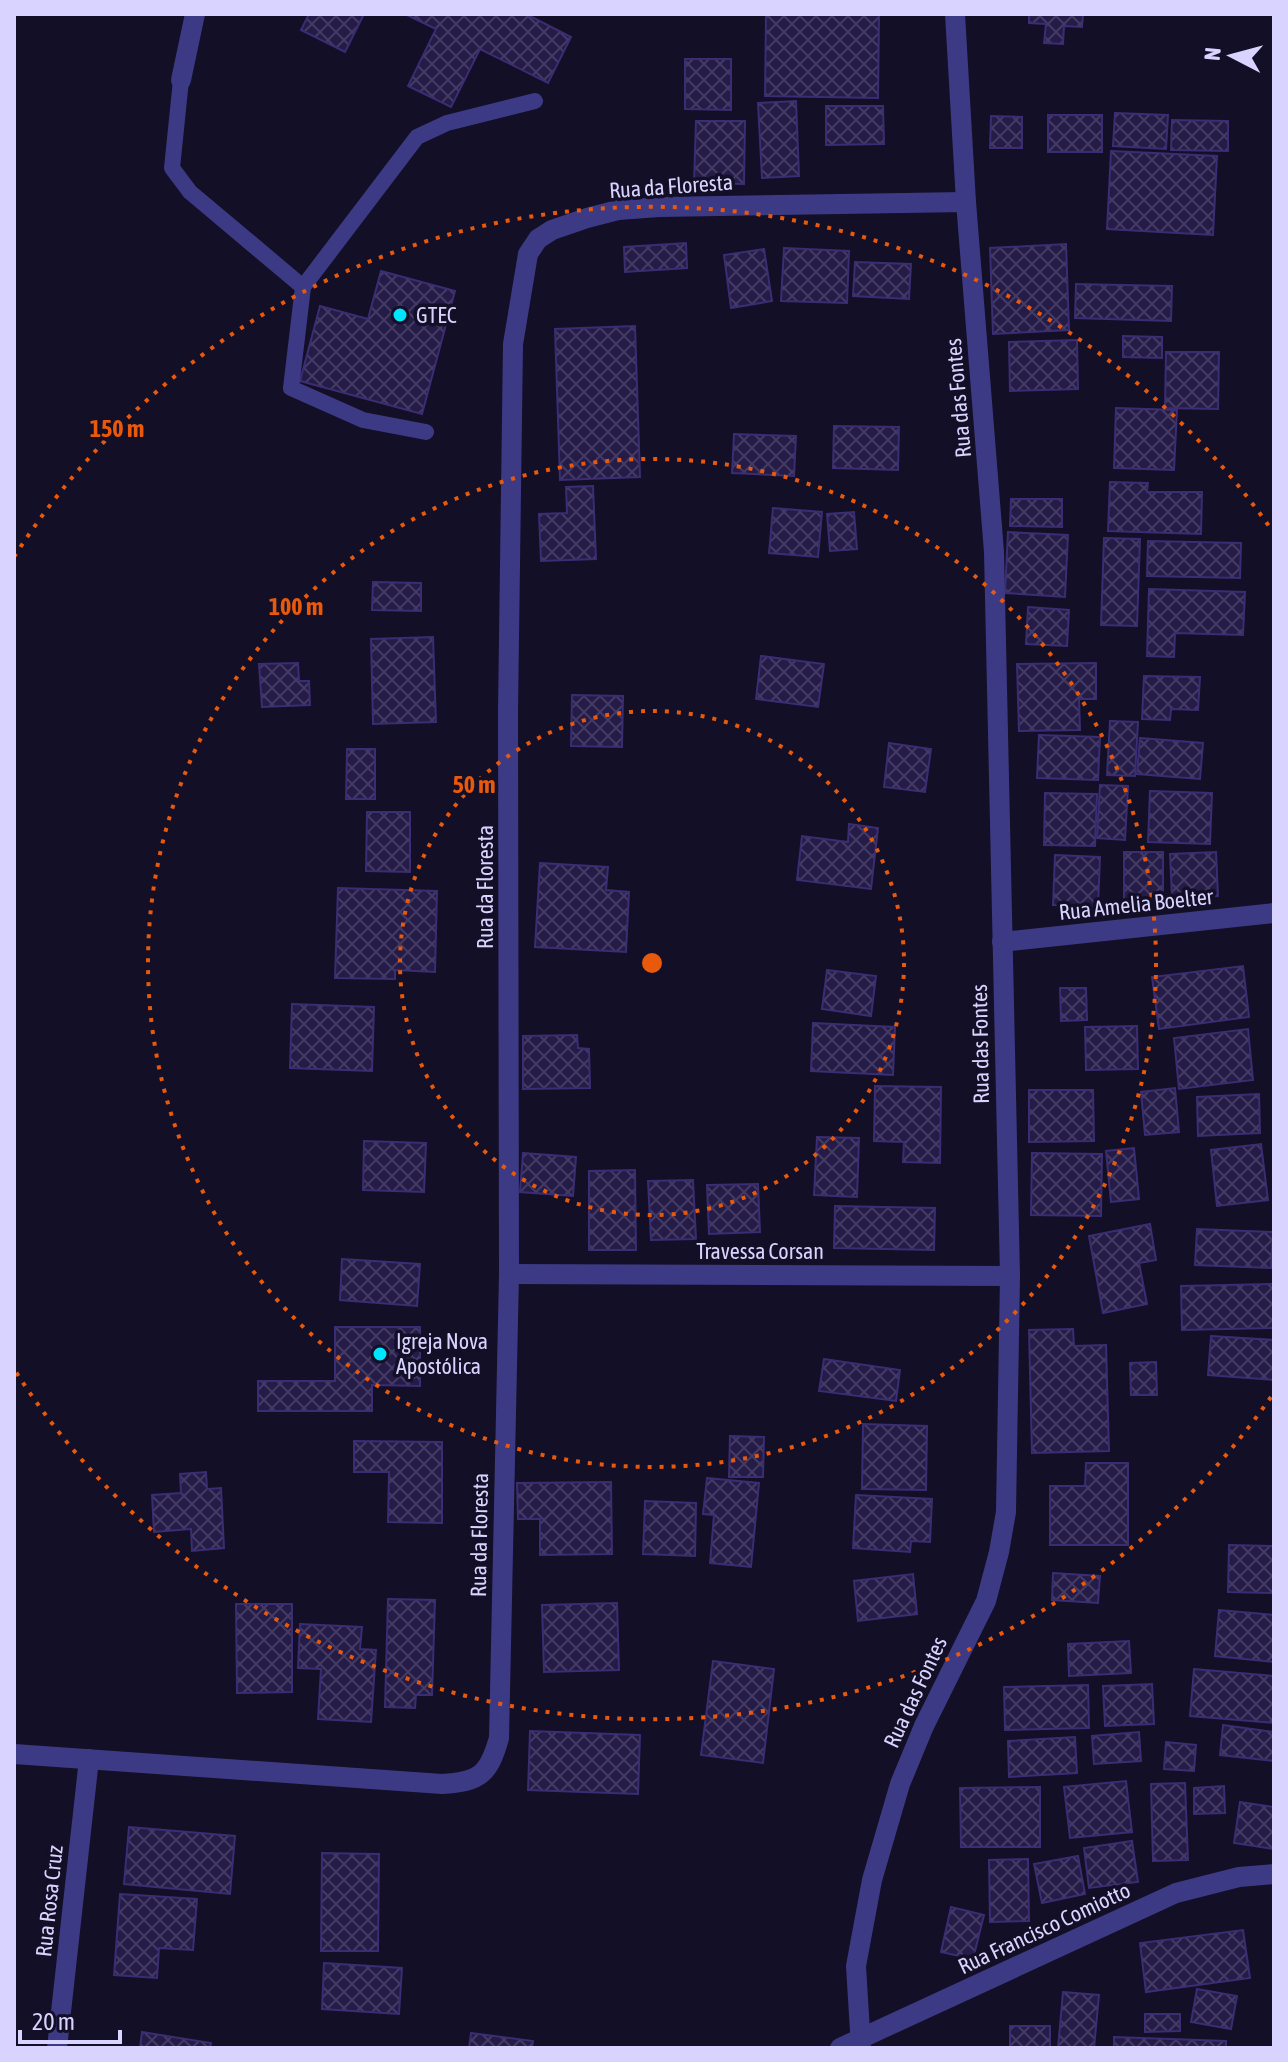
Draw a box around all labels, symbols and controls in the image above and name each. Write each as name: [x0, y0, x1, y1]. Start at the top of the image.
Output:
north arrow: [1192, 16, 1272, 96]
text: N: [1199, 46, 1226, 62]
street label: Rua da Floresta: [608, 169, 734, 203]
place label: GTEC: [416, 302, 457, 328]
marker: GTEC: [391, 306, 409, 324]
street label: Rua das Fontes: [940, 337, 976, 459]
text: 150 m: [90, 415, 144, 442]
text: 100 m: [269, 593, 323, 620]
text: 50 m: [452, 771, 496, 798]
street label: Rua da Floresta: [472, 825, 498, 949]
street label: Rua Amelia Boelter: [1058, 883, 1215, 925]
centre of rings: [638, 949, 666, 977]
street label: Rua das Fontes: [966, 984, 994, 1104]
street label: Travessa Corsan: [696, 1238, 824, 1264]
place label: Igreja Nova Apostólica: [396, 1328, 488, 1379]
marker: Igreja Nova Apostólica: [371, 1345, 389, 1363]
street label: Rua da Floresta: [465, 1473, 493, 1597]
street label: Rua das Fontes: [878, 1632, 952, 1752]
street label: Rua Rosa Cruz: [30, 1844, 68, 1958]
street label: Rua Francisco Comiotto: [954, 1877, 1134, 1979]
scale bar: [20, 1994, 120, 2044]
text: 20 m: [32, 2008, 75, 2035]

